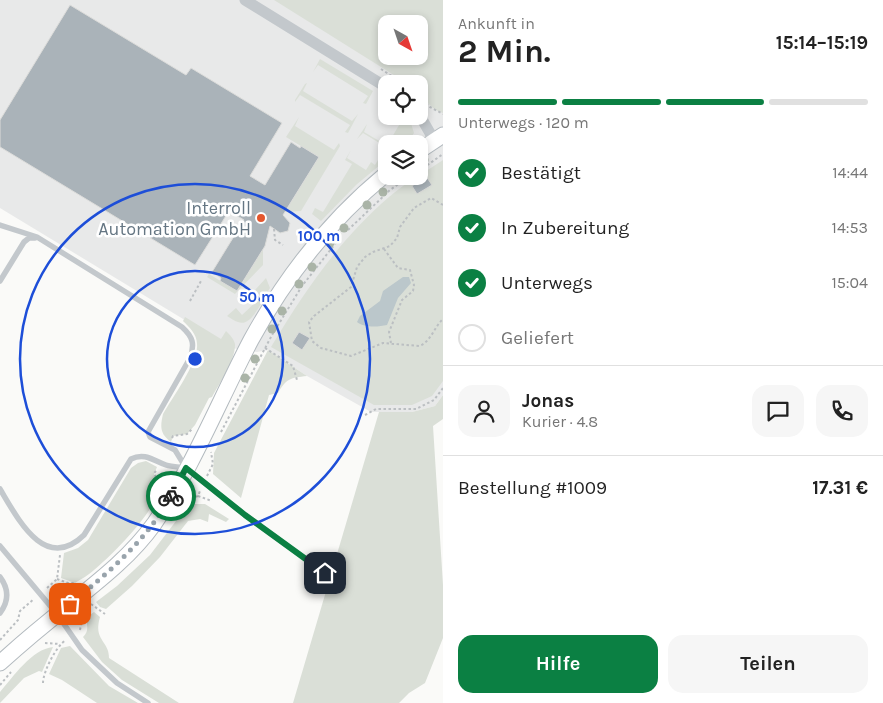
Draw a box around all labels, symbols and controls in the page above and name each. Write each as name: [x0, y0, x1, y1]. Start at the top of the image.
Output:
text: Ankunft in: [458, 14, 535, 33]
north arrow: [378, 15, 428, 65]
map controls: [378, 15, 428, 185]
text: 15:14–15:19: [776, 32, 868, 54]
text: 2 Min.: [458, 33, 551, 70]
button: locate: [378, 75, 428, 125]
text: Unterwegs · 120 m: [458, 113, 589, 132]
button: layers: [378, 135, 428, 185]
icon: check: [458, 159, 486, 187]
text: Bestätigt: [501, 162, 581, 184]
text: 14:44: [832, 163, 868, 182]
place label: Interroll Automation GmbH: [98, 197, 251, 240]
marker: Interroll Automation GmbH: [255, 212, 267, 224]
icon: check: [458, 214, 486, 242]
text: In Zubereitung: [501, 217, 629, 239]
text: 14:53: [832, 218, 868, 237]
text: 100 m: [298, 227, 340, 245]
icon: check: [458, 269, 486, 297]
text: Unterwegs: [501, 272, 593, 294]
text: 15:04: [832, 273, 868, 292]
text: 50 m: [239, 288, 275, 306]
text: Geliefert: [501, 327, 574, 349]
centre of rings: [186, 350, 204, 368]
button: person: [458, 385, 510, 437]
button: chat: [752, 385, 804, 437]
button: phone: [816, 385, 868, 437]
text: Jonas: [522, 390, 574, 412]
text: Kurier · 4.8: [522, 412, 598, 431]
courier: [146, 471, 196, 521]
text: Bestellung #1009: [458, 477, 607, 499]
text: 17.31 €: [812, 477, 868, 499]
icon: bike: [157, 482, 185, 510]
pin: [304, 552, 346, 594]
icon: home: [311, 559, 339, 587]
pin: [49, 583, 91, 625]
icon: bag: [56, 590, 84, 618]
button: Hilfe: [458, 635, 658, 693]
button: Teilen: [668, 635, 868, 693]

